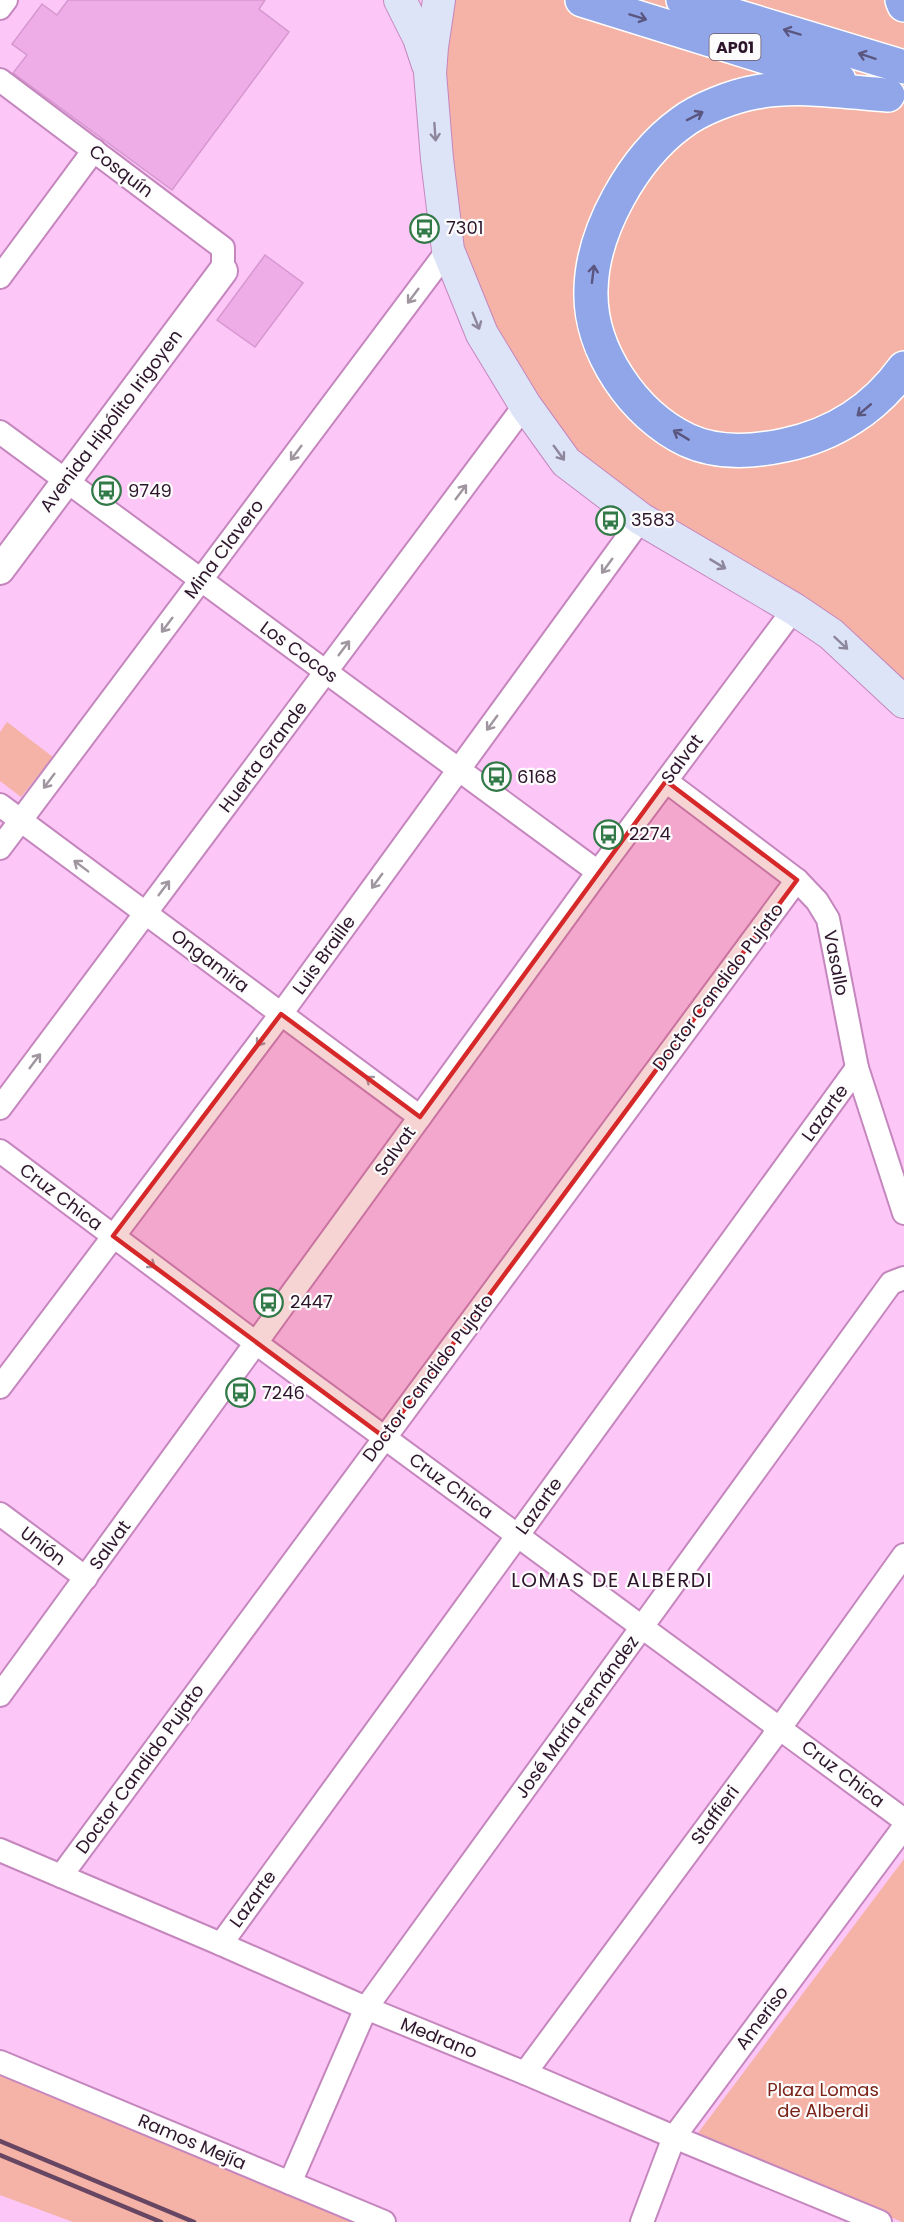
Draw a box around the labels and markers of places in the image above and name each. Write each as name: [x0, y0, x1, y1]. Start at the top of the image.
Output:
bus stop icon: 7301: [409, 212, 441, 244]
place label: 7301: [446, 215, 484, 240]
bus stop icon: 9749: [91, 475, 123, 507]
place label: 9749: [128, 478, 172, 503]
bus stop icon: 3583: [594, 504, 626, 536]
place label: 3583: [631, 507, 675, 532]
bus stop icon: 6168: [480, 761, 512, 793]
place label: 6168: [517, 764, 557, 789]
bus stop icon: 2274: [592, 818, 624, 850]
place label: 2274: [629, 821, 671, 846]
bus stop icon: 2447: [253, 1286, 285, 1318]
place label: 2447: [290, 1289, 333, 1314]
bus stop icon: 7246: [225, 1377, 257, 1409]
place label: 7246: [262, 1380, 305, 1405]

